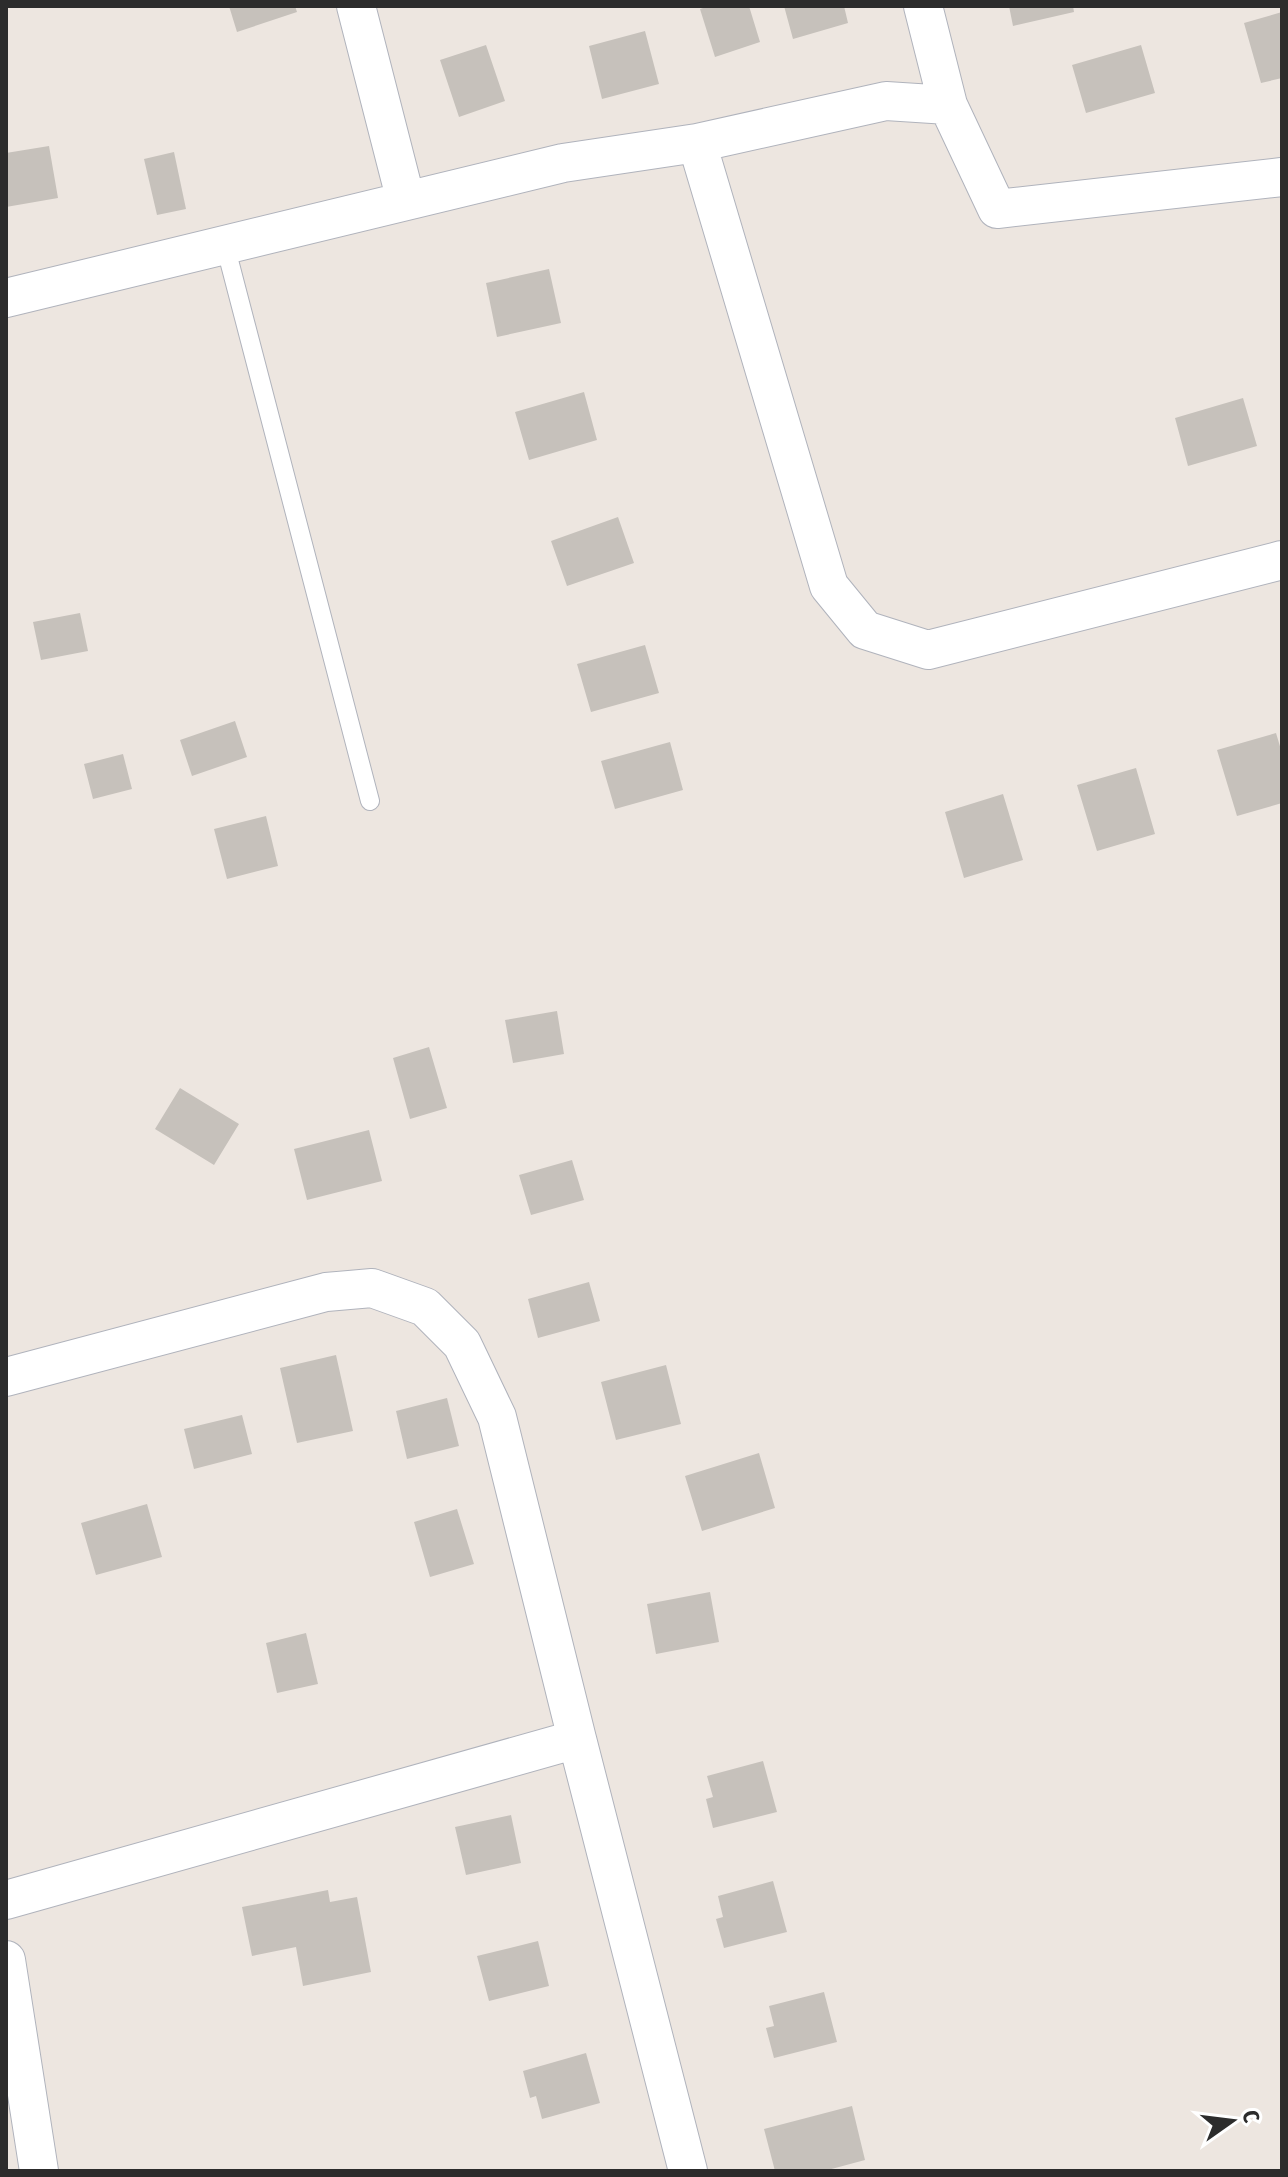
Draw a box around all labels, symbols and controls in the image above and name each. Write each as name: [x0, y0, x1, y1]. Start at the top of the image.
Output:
north arrow: [1192, 2081, 1272, 2161]
text: С: [1236, 2107, 1266, 2126]

